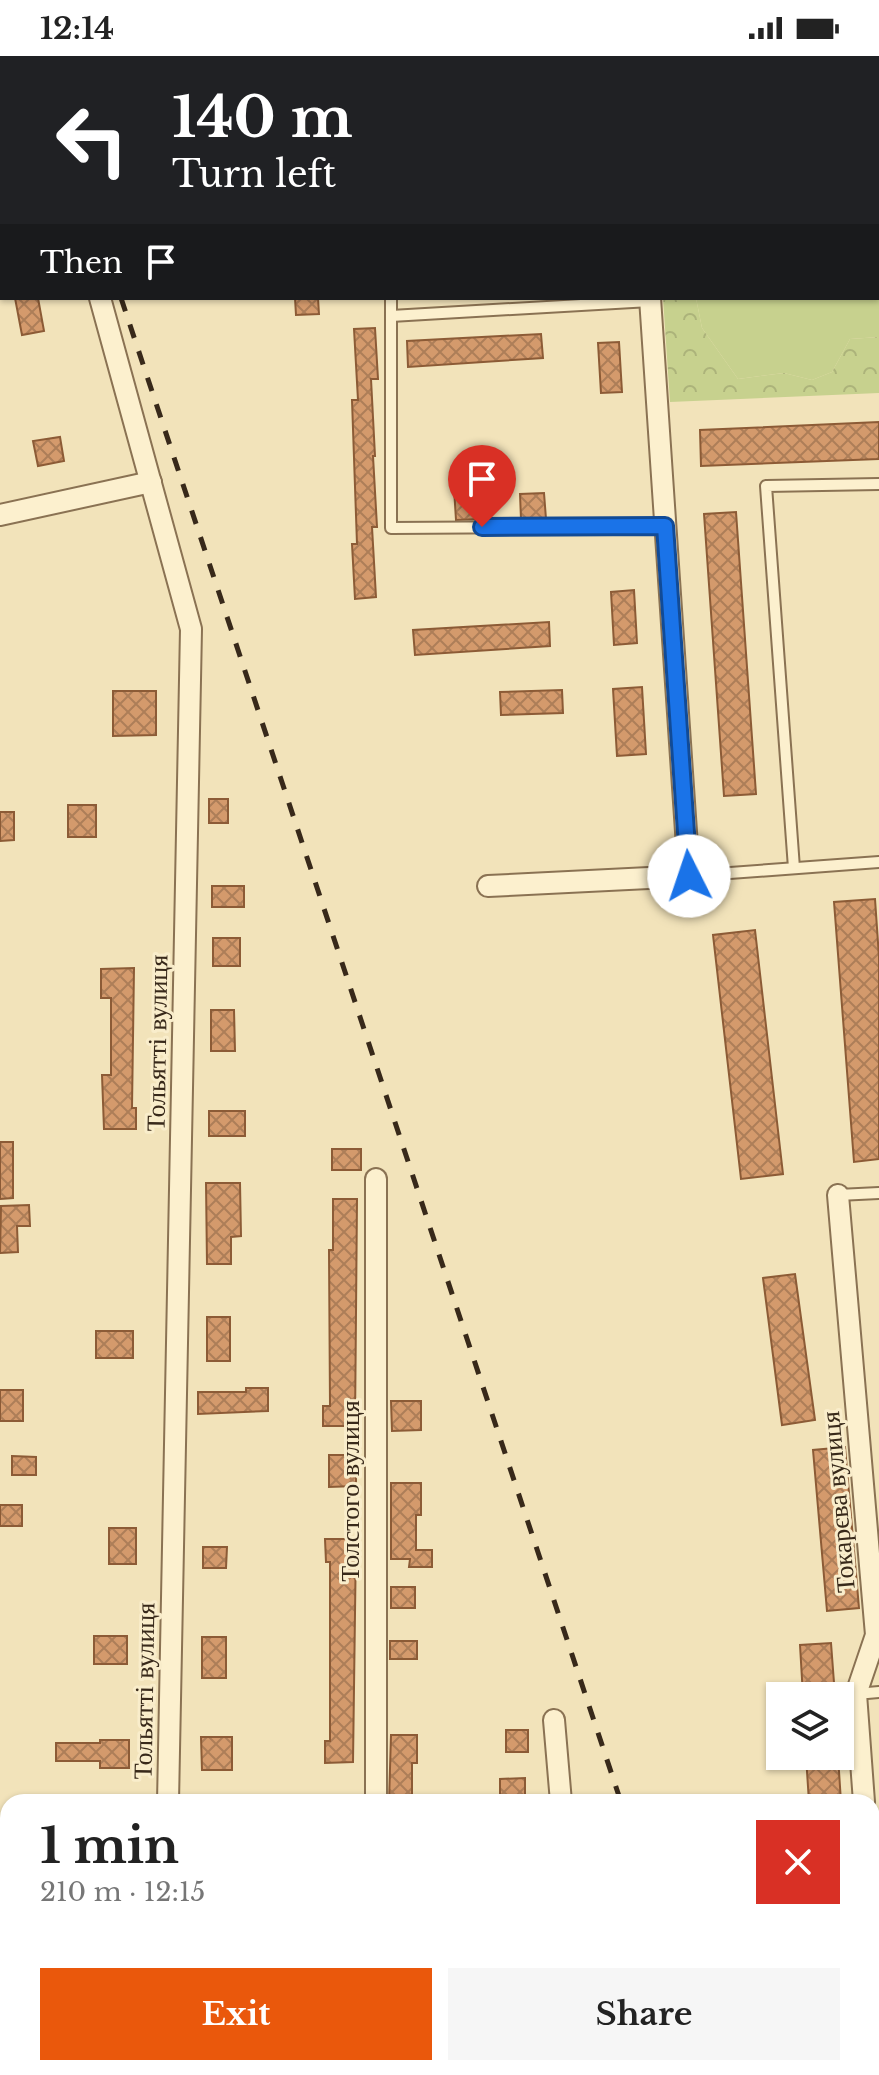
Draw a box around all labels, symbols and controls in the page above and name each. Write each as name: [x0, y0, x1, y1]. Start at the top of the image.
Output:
text: 12:14: [40, 10, 114, 47]
text: 140 m: [172, 83, 353, 152]
icon: left: [40, 88, 144, 192]
text: Turn left: [172, 152, 336, 197]
icon: arrive: [139, 240, 183, 284]
text: Then: [40, 244, 123, 281]
pin: [448, 445, 516, 527]
icon: arrive: [460, 457, 504, 501]
position arrow: [647, 834, 731, 918]
street label: Тольятті вулиця: [139, 954, 175, 1132]
street label: Толстого вулиця: [334, 1400, 366, 1582]
street label: Токарєва вулиця: [814, 1410, 862, 1594]
street label: Тольятті вулиця: [126, 1602, 162, 1780]
map controls: [766, 1682, 854, 1770]
button: layers: [766, 1682, 854, 1770]
text: 1 min: [40, 1816, 179, 1876]
button: close: [756, 1820, 840, 1904]
text: 210 m · 12:15: [40, 1876, 205, 1908]
button: Exit: [40, 1968, 432, 2060]
button: Share: [448, 1968, 840, 2060]

